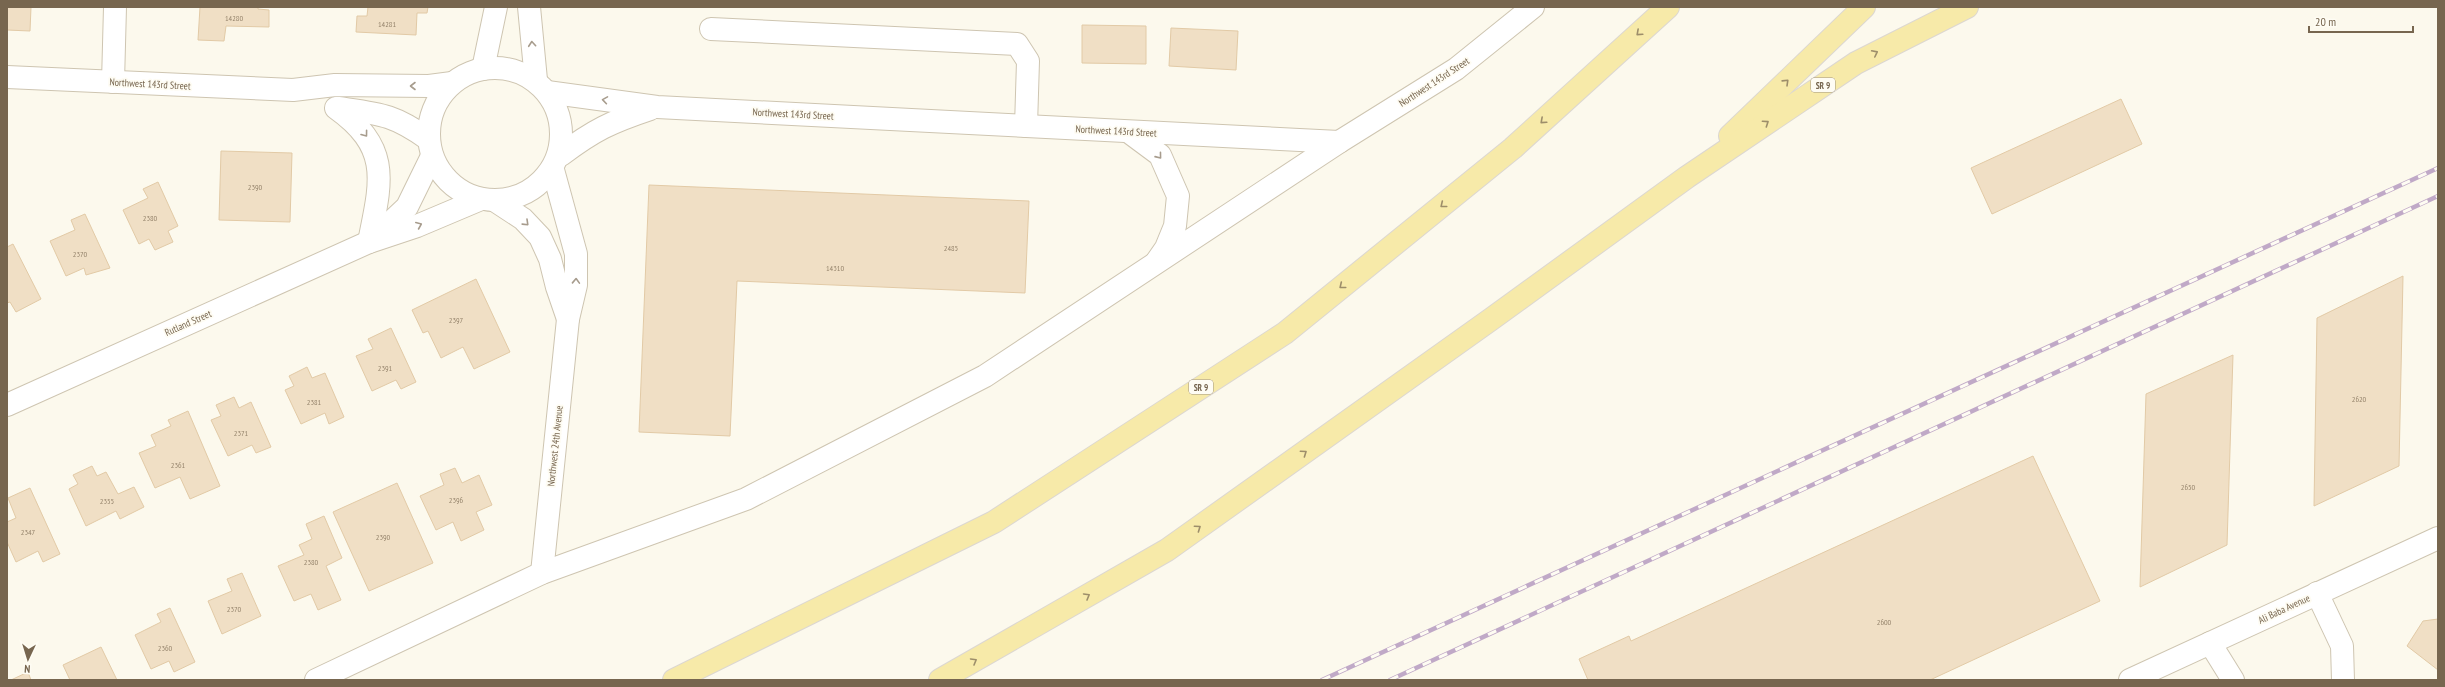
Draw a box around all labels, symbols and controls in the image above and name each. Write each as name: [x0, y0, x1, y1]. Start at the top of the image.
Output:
scale bar: [2309, 8, 2413, 34]
house number: 14280: [225, 13, 243, 23]
text: 20 m: [2315, 14, 2336, 29]
house number: 14281: [378, 19, 396, 29]
one-way arrow: [1636, 29, 1644, 36]
one-way arrow: [528, 41, 537, 47]
one-way arrow: [1871, 50, 1878, 58]
street label: Northwest 143rd Street: [1396, 54, 1472, 110]
street label: Northwest 143rd Street: [109, 75, 191, 93]
road number: SR 9: [1811, 78, 1835, 92]
one-way arrow: [1781, 79, 1789, 86]
one-way arrow: [410, 82, 416, 90]
one-way arrow: [602, 96, 608, 105]
street label: Northwest 143rd Street: [752, 105, 834, 123]
one-way arrow: [1540, 116, 1548, 124]
one-way arrow: [1762, 121, 1769, 128]
street label: Northwest 143rd Street: [1075, 122, 1157, 140]
one-way arrow: [360, 130, 368, 137]
one-way arrow: [1154, 151, 1161, 159]
house number: 2390: [248, 182, 263, 192]
one-way arrow: [1441, 200, 1448, 207]
house number: 2380: [143, 213, 158, 223]
one-way arrow: [521, 218, 529, 226]
one-way arrow: [415, 222, 423, 230]
house number: 2485: [944, 243, 958, 253]
house number: 2370: [73, 249, 88, 259]
house number: 14310: [826, 263, 844, 273]
one-way arrow: [571, 278, 580, 284]
one-way arrow: [1340, 282, 1347, 289]
street label: Rutland Street: [163, 307, 214, 339]
house number: 2397: [449, 315, 464, 325]
house number: 2391: [378, 363, 393, 373]
road number: SR 9: [1189, 380, 1213, 394]
house number: 2620: [2352, 394, 2367, 404]
house number: 2381: [307, 397, 322, 407]
street label: Northwest 24th Avenue: [544, 405, 566, 487]
house number: 2371: [234, 428, 249, 438]
one-way arrow: [1299, 451, 1306, 458]
house number: 2361: [171, 460, 186, 470]
house number: 2650: [2181, 482, 2196, 492]
house number: 2396: [449, 495, 464, 505]
house number: 2355: [100, 496, 114, 506]
one-way arrow: [1194, 525, 1201, 533]
house number: 2347: [21, 527, 36, 537]
house number: 2390: [376, 532, 391, 542]
house number: 2380: [304, 557, 319, 567]
street label: Ali Baba Avenue: [2256, 591, 2312, 627]
one-way arrow: [1083, 593, 1090, 600]
house number: 2370: [227, 604, 242, 614]
house number: 2600: [1877, 617, 1892, 627]
north arrow: [8, 639, 48, 679]
house number: 2360: [158, 643, 173, 653]
one-way arrow: [970, 658, 977, 665]
text: N: [24, 662, 31, 676]

